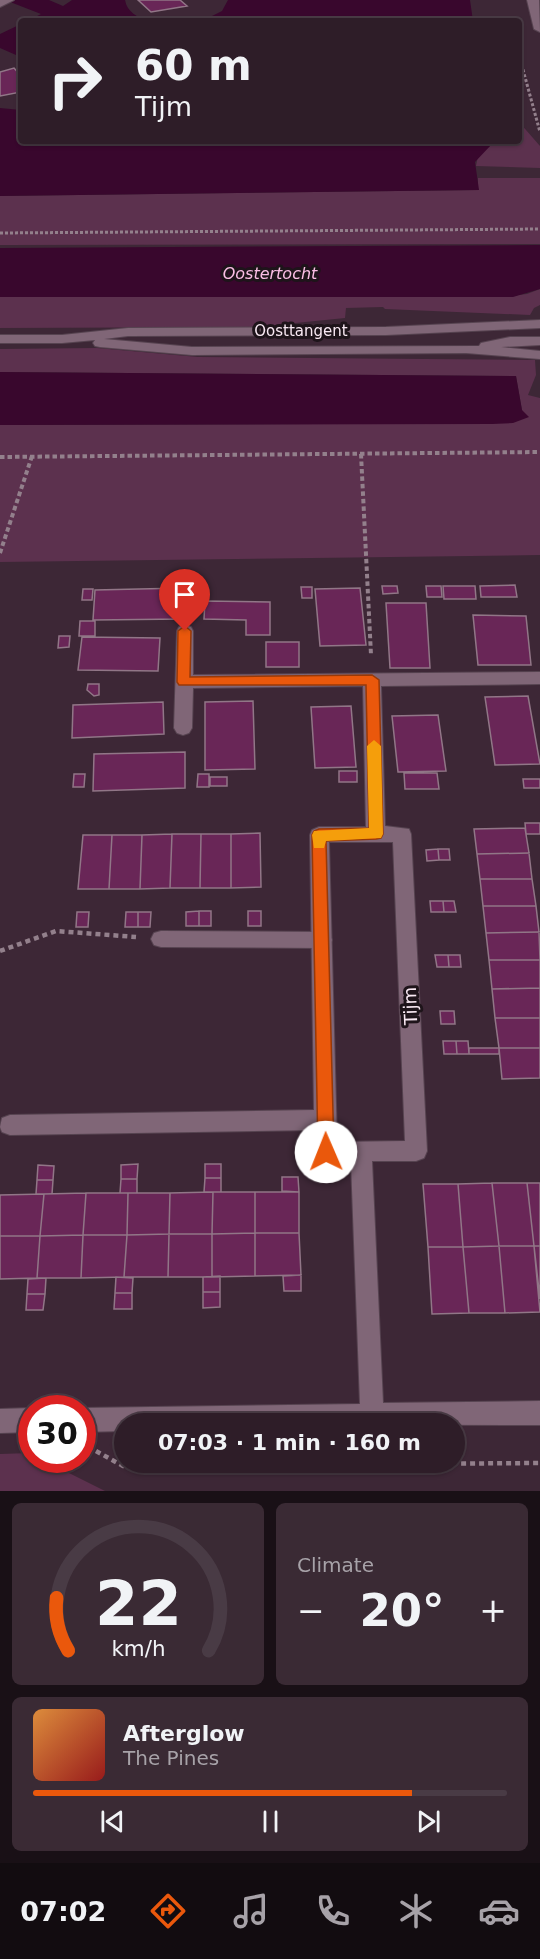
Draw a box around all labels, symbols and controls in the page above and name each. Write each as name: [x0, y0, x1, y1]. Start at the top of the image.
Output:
text: 60 m: [135, 41, 252, 90]
icon: right: [36, 42, 114, 120]
text: Tijm: [135, 91, 192, 122]
water label: Oostertocht: [223, 264, 318, 283]
street label: Oosttangent: [254, 322, 348, 340]
pin: [159, 569, 210, 631]
icon: arrive: [168, 578, 201, 611]
street label: Tijm: [399, 987, 421, 1026]
position arrow: [294, 1120, 358, 1184]
speed limit sign: 30: [18, 1395, 96, 1473]
text: 07:03 · 1 min · 160 m: [158, 1430, 421, 1455]
text: Climate: [297, 1553, 374, 1577]
text: 22: [95, 1567, 181, 1640]
text: 20°: [359, 1584, 445, 1637]
text: −: [297, 1591, 325, 1630]
text: +: [479, 1591, 507, 1630]
text: km/h: [111, 1636, 165, 1661]
text: Afterglow: [123, 1721, 245, 1746]
text: The Pines: [123, 1746, 219, 1770]
icon: previous: [96, 1805, 129, 1838]
icon: pause: [254, 1805, 287, 1838]
icon: next: [412, 1805, 445, 1838]
icon: directions: [147, 1890, 189, 1932]
icon: music: [230, 1890, 272, 1932]
icon: phone: [312, 1890, 354, 1932]
icon: climate: [395, 1890, 437, 1932]
icon: car: [478, 1890, 520, 1932]
text: 07:02: [20, 1896, 106, 1927]

